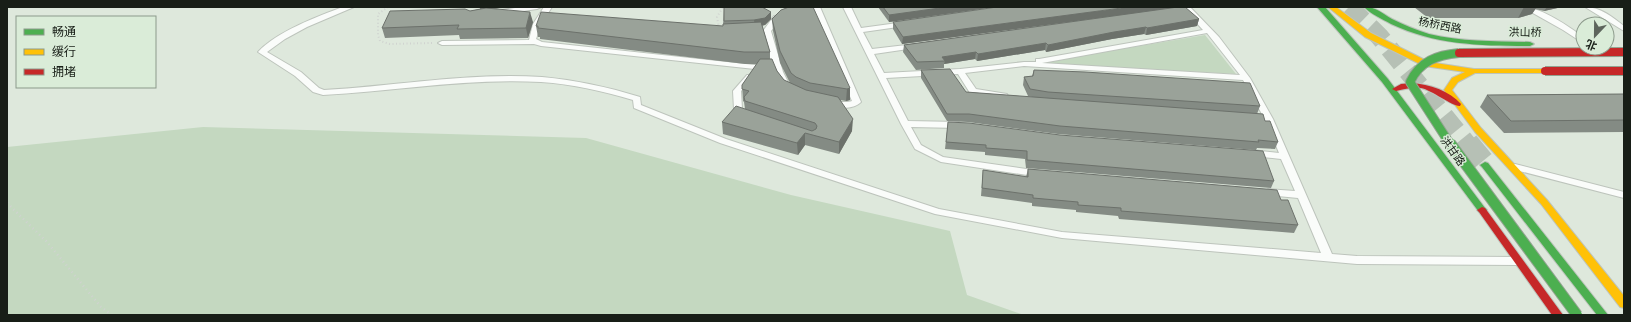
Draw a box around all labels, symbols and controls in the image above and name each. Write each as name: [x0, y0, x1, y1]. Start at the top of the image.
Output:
street label: 杨桥西路: [1417, 15, 1463, 35]
legend: [16, 16, 156, 88]
north arrow: [1575, 16, 1615, 56]
text: 畅通: [52, 25, 76, 39]
street label: 洪山桥: [1508, 26, 1542, 38]
text: 北: [1584, 38, 1599, 53]
text: 缓行: [52, 45, 76, 59]
text: 拥堵: [52, 65, 76, 79]
street label: 洪甘路: [1438, 134, 1468, 168]

